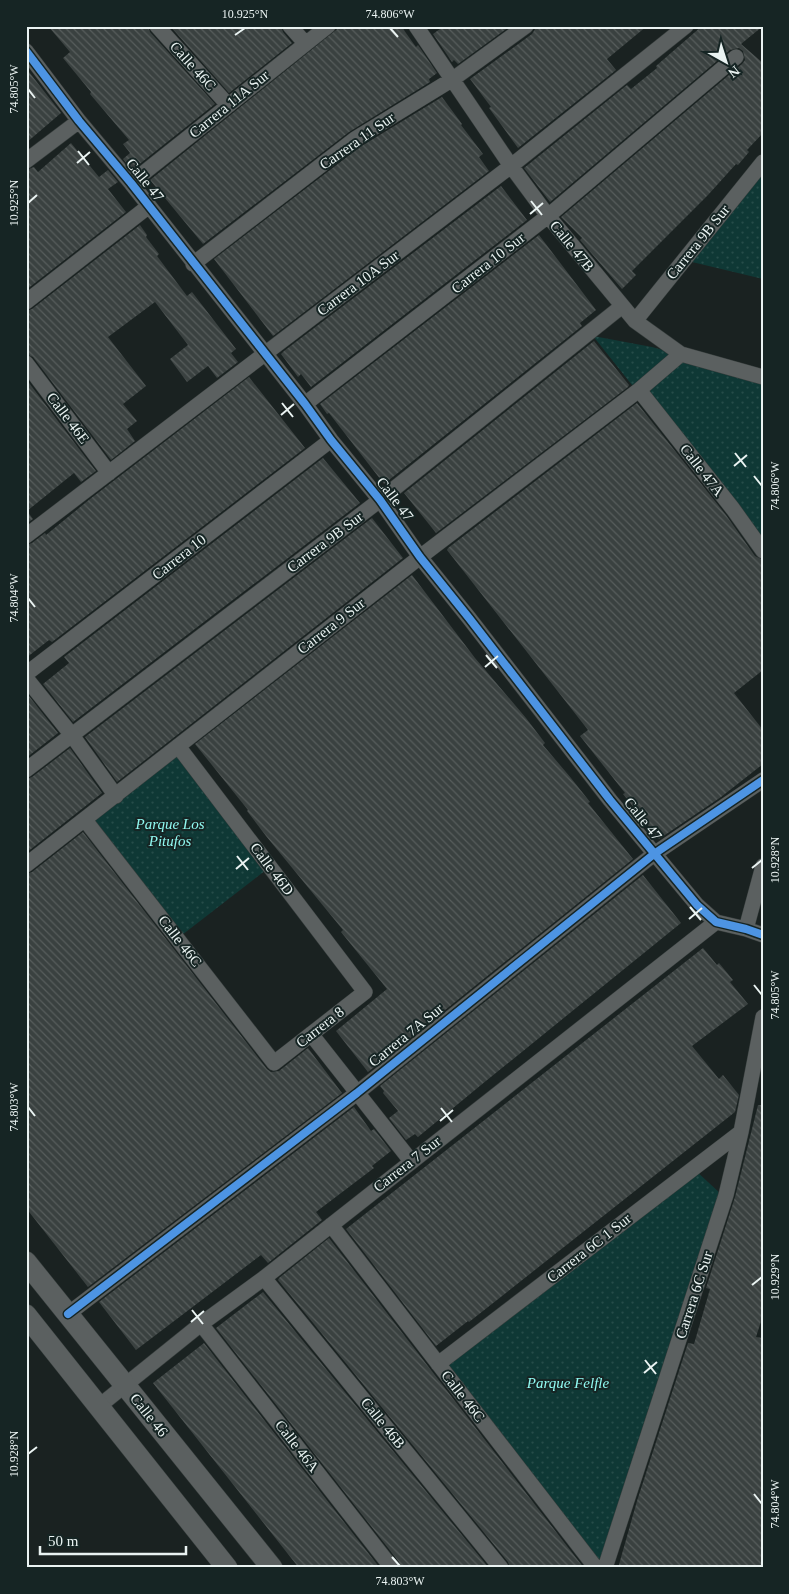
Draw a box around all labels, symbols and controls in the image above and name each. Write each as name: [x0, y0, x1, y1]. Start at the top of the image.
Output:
text: 10.925°N: [222, 7, 269, 21]
text: 74.806°W: [365, 7, 415, 21]
street label: Calle 46C: [167, 38, 219, 94]
north arrow: [702, 38, 752, 88]
text: N: [725, 63, 743, 81]
text: 74.805°W: [7, 64, 21, 114]
street label: Carrera 11A Sur: [186, 67, 272, 141]
street label: Carrera 11 Sur: [316, 109, 398, 173]
street label: Calle 47: [123, 155, 167, 205]
text: 10.925°N: [7, 179, 21, 226]
street label: Carrera 9B Sur: [663, 202, 733, 282]
street label: Calle 47B: [547, 217, 597, 275]
street label: Carrera 10 Sur: [448, 230, 528, 296]
street label: Carrera 10A Sur: [314, 247, 402, 319]
street label: Calle 46E: [44, 389, 92, 447]
street label: Calle 47A: [677, 441, 727, 499]
text: 74.806°W: [768, 461, 782, 511]
street label: Calle 47: [373, 474, 417, 524]
street label: Carrera 9B Sur: [284, 508, 366, 576]
street label: Carrera 10: [149, 531, 209, 583]
text: 74.804°W: [7, 573, 21, 623]
street label: Carrera 9 Sur: [294, 595, 368, 657]
street label: Calle 47: [621, 794, 665, 844]
park label: Parque Los Pitufos: [134, 816, 205, 849]
text: 10.928°N: [768, 836, 782, 883]
street label: Calle 46D: [247, 840, 297, 898]
street label: Calle 46C: [155, 912, 205, 970]
text: 74.805°W: [768, 970, 782, 1020]
street label: Carrera 7A Sur: [366, 1000, 446, 1070]
street label: Carrera 8: [293, 1003, 347, 1051]
text: 74.803°W: [7, 1082, 21, 1132]
street label: Carrera 7 Sur: [370, 1133, 444, 1195]
street label: Carrera 6C 1 Sur: [544, 1210, 634, 1286]
street label: Carrera 6C Sur: [672, 1249, 716, 1341]
text: 10.929°N: [768, 1253, 782, 1300]
street label: Calle 46C: [438, 1367, 488, 1425]
park label: Parque Felfle: [526, 1375, 610, 1391]
street label: Calle 46: [127, 1390, 171, 1440]
street label: Calle 46B: [358, 1394, 408, 1452]
street label: Calle 46A: [272, 1417, 322, 1475]
text: 10.928°N: [7, 1430, 21, 1477]
text: 74.804°W: [768, 1479, 782, 1529]
scale bar: [40, 1524, 186, 1556]
text: 50 m: [48, 1533, 79, 1549]
text: 74.803°W: [375, 1574, 425, 1588]

